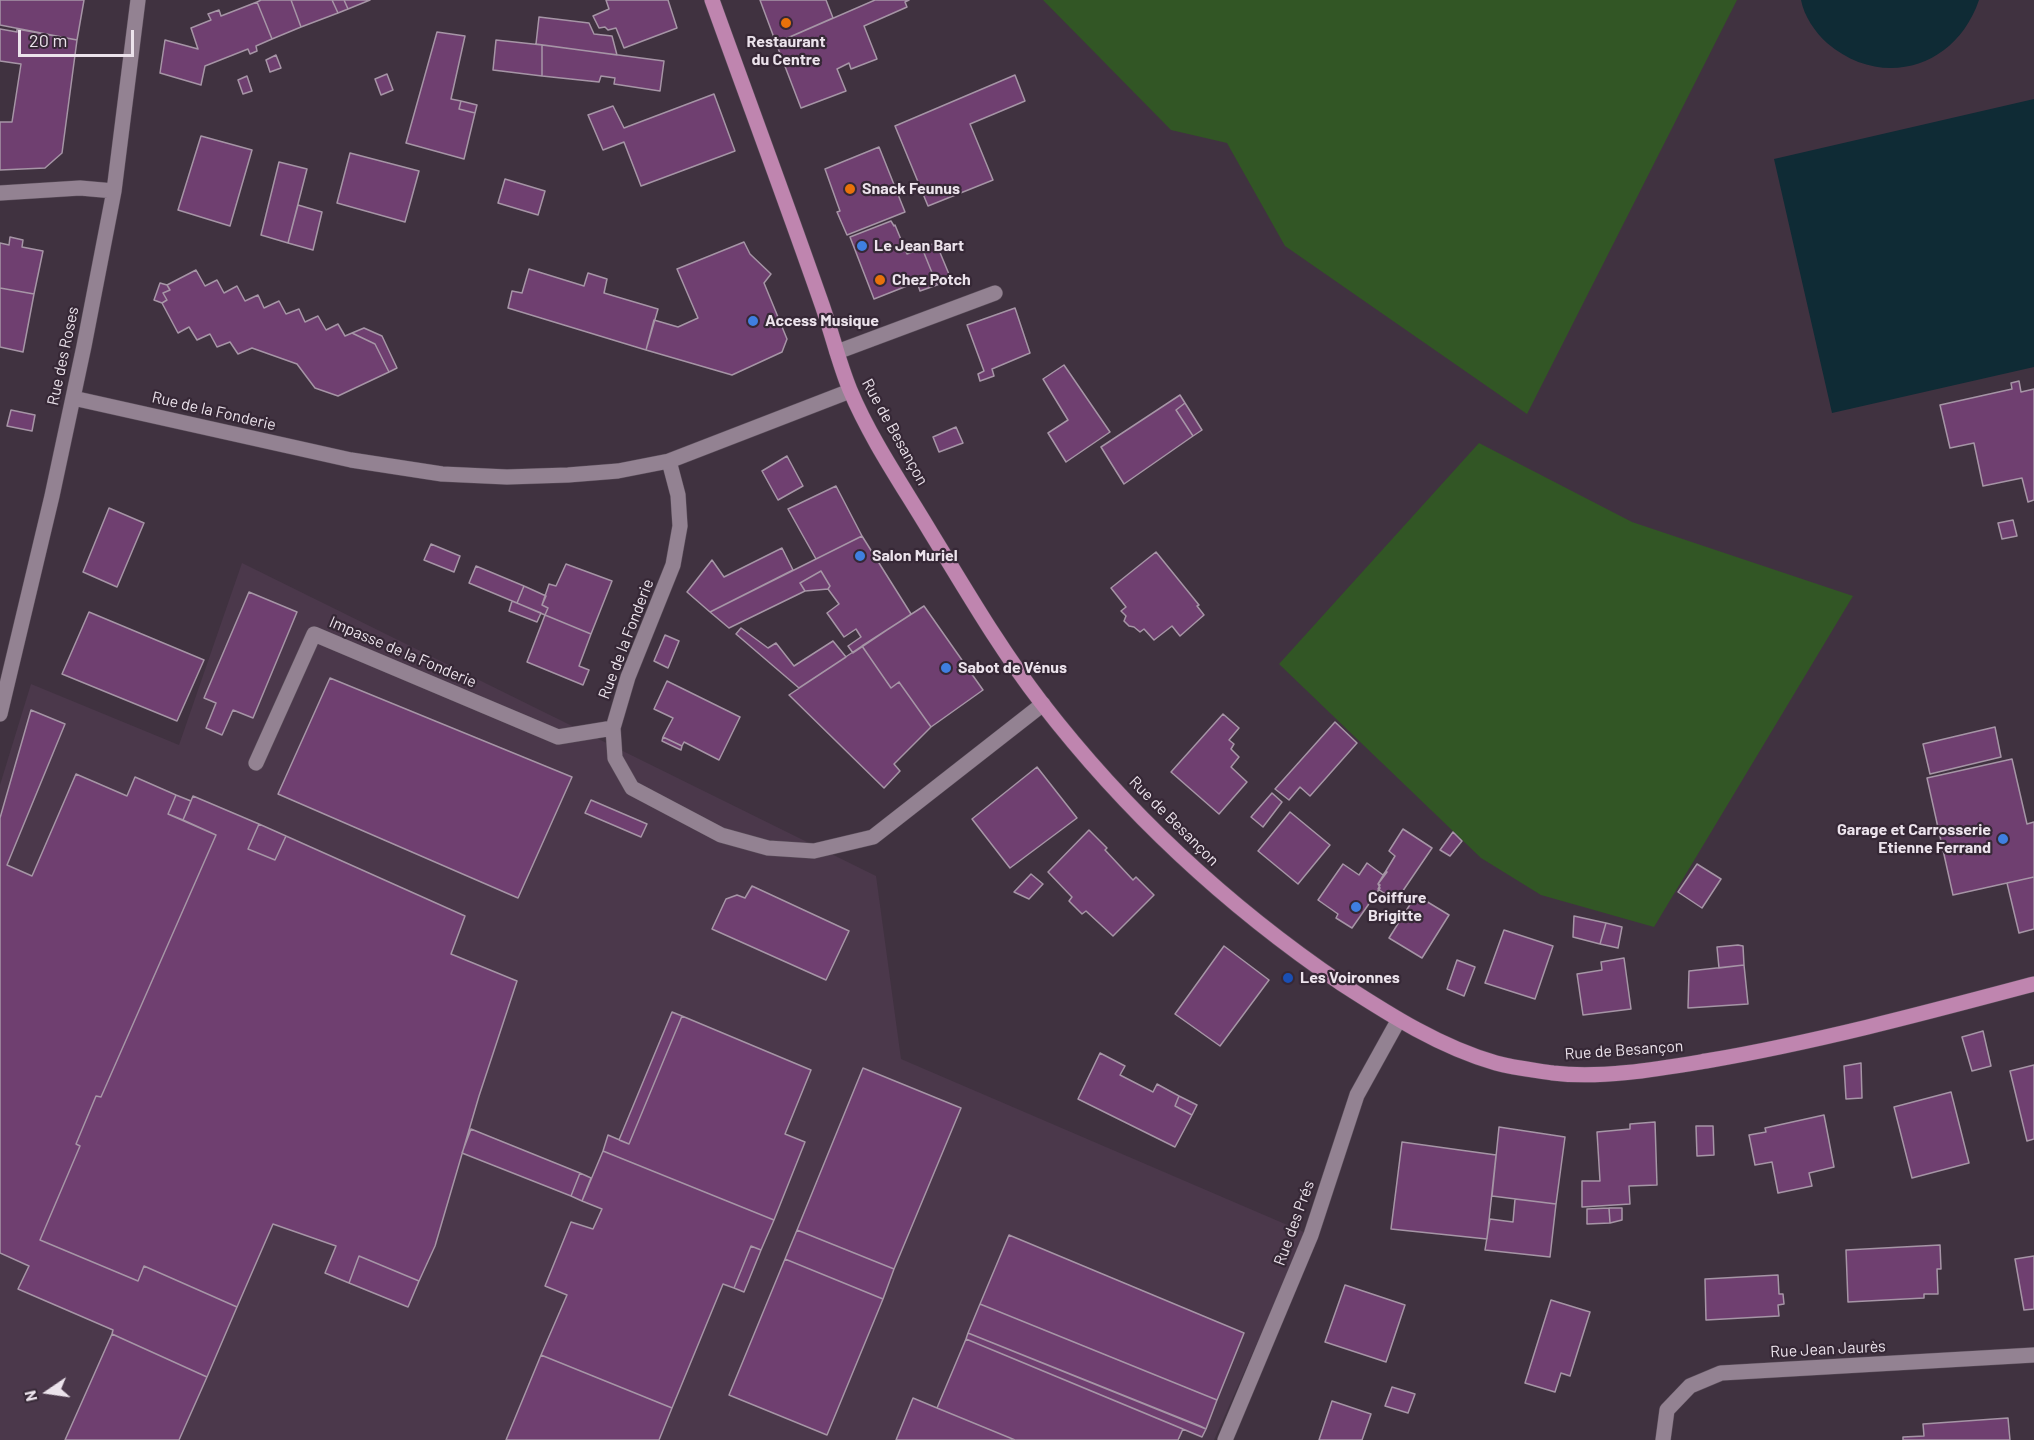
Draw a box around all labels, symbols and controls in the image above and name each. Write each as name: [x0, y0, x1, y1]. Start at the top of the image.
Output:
marker: Restaurant du Centre: [779, 16, 793, 30]
scale bar: [21, 18, 136, 56]
text: 20 m: [29, 29, 67, 51]
place label: Restaurant du Centre: [747, 32, 825, 70]
place label: Snack Feunus: [862, 179, 960, 199]
marker: Snack Feunus: [843, 182, 857, 196]
place label: Le Jean Bart: [874, 236, 964, 256]
marker: Le Jean Bart: [855, 239, 869, 253]
place label: Chez Potch: [892, 270, 971, 290]
marker: Chez Potch: [873, 273, 887, 287]
street label: Rue des Roses: [43, 305, 83, 407]
place label: Access Musique: [765, 311, 879, 331]
marker: Access Musique: [746, 314, 760, 328]
street label: Rue de Besançon: [858, 375, 932, 489]
street label: Rue de la Fonderie: [150, 387, 278, 435]
place label: Salon Muriel: [872, 546, 958, 566]
marker: Salon Muriel: [853, 549, 867, 563]
street label: Rue de la Fonderie: [594, 576, 658, 702]
street label: Impasse de la Fonderie: [326, 612, 480, 692]
place label: Sabot de Vénus: [958, 658, 1067, 678]
marker: Sabot de Vénus: [939, 661, 953, 675]
street label: Rue de Besançon: [1125, 772, 1223, 870]
place label: Garage et Carrosserie Etienne Ferrand: [1837, 820, 1991, 858]
marker: Garage et Carrosserie Etienne Ferrand: [1996, 832, 2010, 846]
place label: Coiffure Brigitte: [1368, 888, 1426, 926]
marker: Coiffure Brigitte: [1349, 900, 1363, 914]
place label: Les Voironnes: [1300, 968, 1400, 988]
marker: Les Voironnes: [1281, 971, 1295, 985]
street label: Rue de Besançon: [1564, 1036, 1684, 1064]
street label: Rue des Prés: [1270, 1178, 1318, 1268]
street label: Rue Jean Jaurès: [1770, 1336, 1886, 1362]
north arrow: [18, 1362, 78, 1422]
text: N: [20, 1389, 40, 1403]

